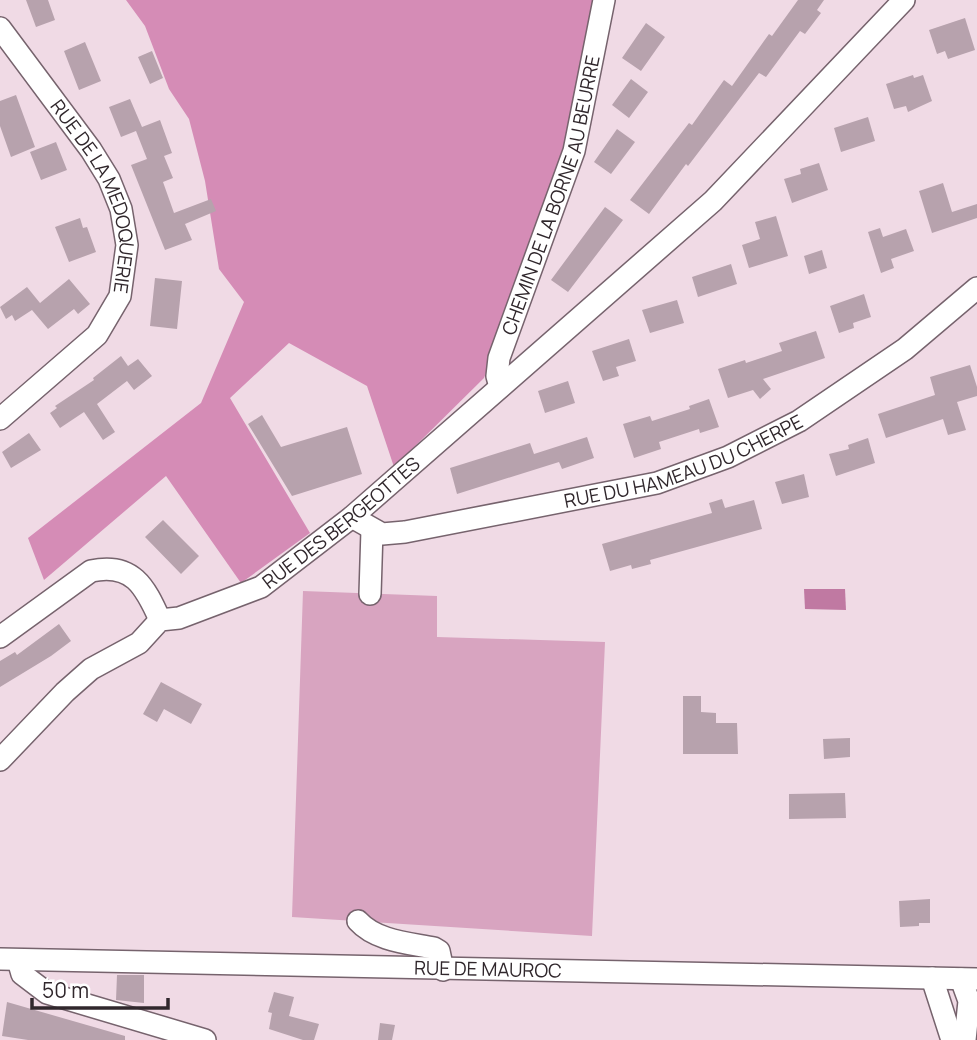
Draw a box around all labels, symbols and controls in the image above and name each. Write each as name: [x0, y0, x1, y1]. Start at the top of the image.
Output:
street label: CHEMIN DE LA BORNE AU BEURRE: [495, 53, 606, 339]
street label: RUE DE LA MEDOQUERIE: [45, 94, 140, 295]
street label: RUE DU HAMEAU DU CHERPE: [562, 408, 807, 514]
street label: RUE DES BERGEOTTES: [257, 450, 425, 594]
street label: RUE DE MAUROC: [414, 954, 562, 983]
scale bar: [32, 967, 168, 1011]
text: 50 m: [42, 976, 89, 1004]

